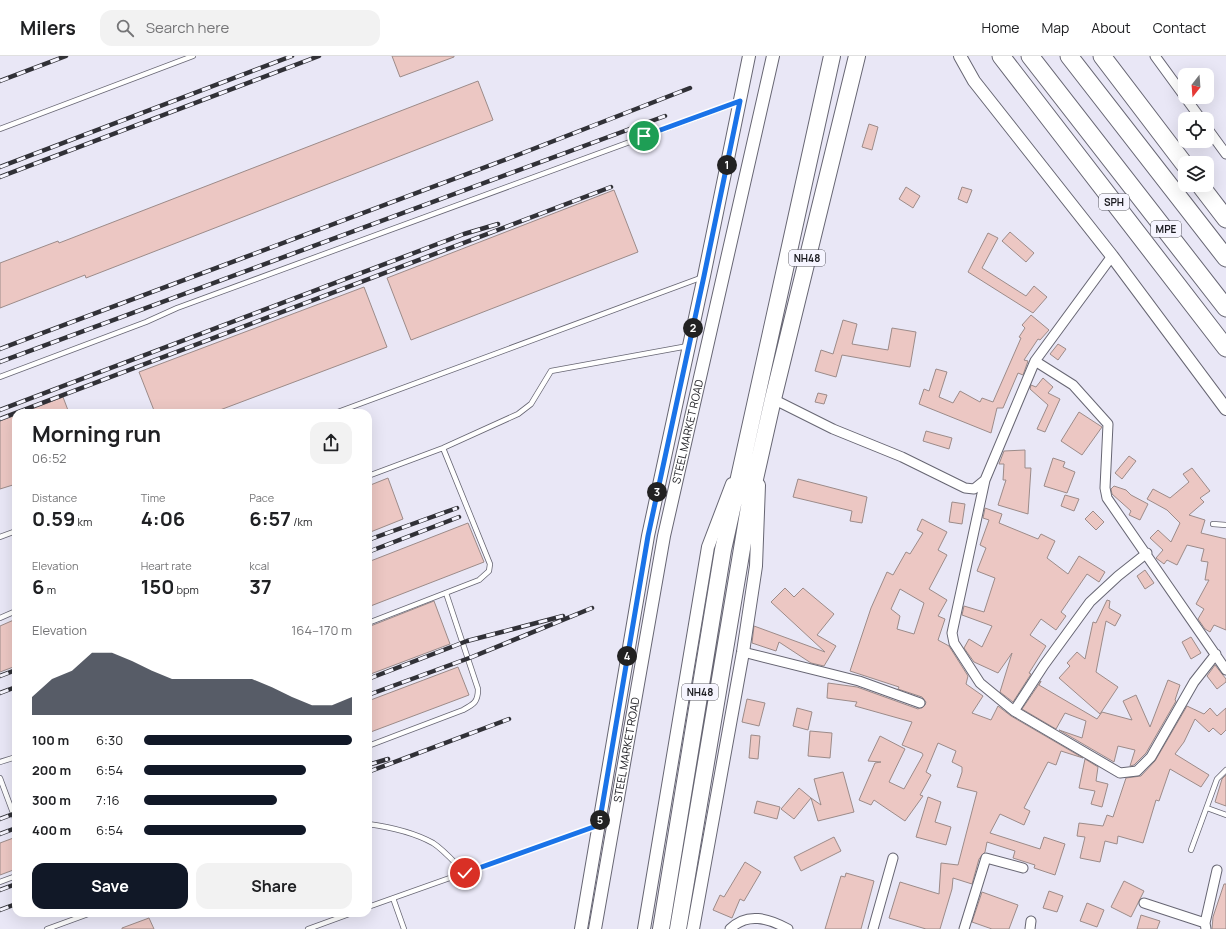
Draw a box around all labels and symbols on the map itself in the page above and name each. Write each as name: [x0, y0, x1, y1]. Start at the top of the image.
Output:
north arrow: [1178, 68, 1214, 104]
pin: [627, 119, 661, 153]
pin: 1: [717, 155, 737, 175]
road number: SPH: [1099, 194, 1129, 210]
road number: MPE: [1151, 221, 1181, 237]
road number: NH48: [789, 250, 825, 266]
pin: 2: [683, 318, 703, 338]
street label: STEEL MARKET ROAD: [668, 378, 706, 485]
pin: 3: [647, 482, 667, 502]
pin: 4: [617, 646, 637, 666]
road number: NH48: [682, 684, 718, 700]
street label: STEEL MARKET ROAD: [609, 696, 643, 803]
pin: 5: [590, 810, 610, 830]
pin: [448, 856, 482, 890]

